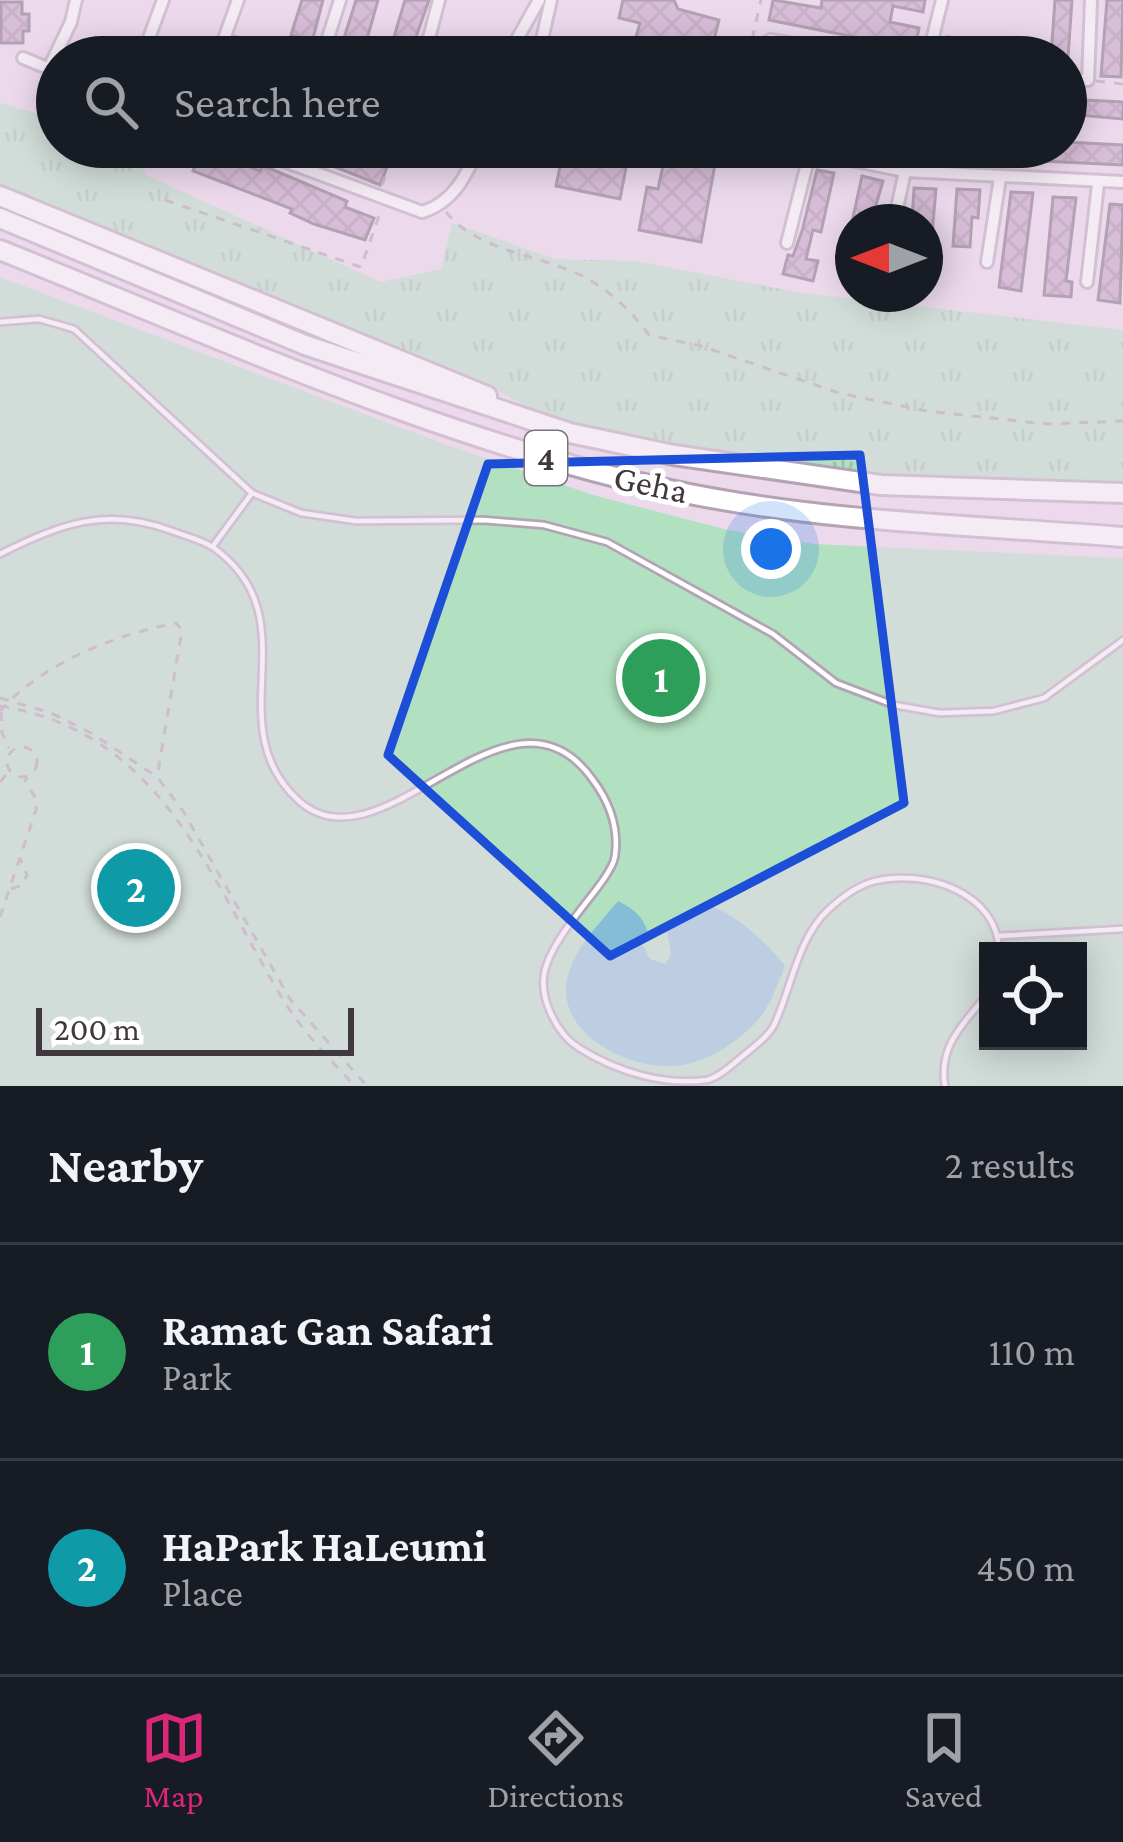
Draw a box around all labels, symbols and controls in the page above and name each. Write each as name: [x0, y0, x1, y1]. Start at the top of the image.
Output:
search box: [36, 36, 1087, 168]
icon: search: [78, 69, 144, 135]
text: Search here: [174, 77, 381, 127]
north arrow: [835, 204, 943, 312]
road number: 4: [525, 431, 567, 485]
street label: Geha: [610, 457, 692, 511]
your location: [741, 519, 801, 579]
pin: 1: [622, 633, 700, 723]
pin: 2: [97, 843, 175, 933]
map controls: [979, 942, 1087, 1050]
button: locate: [979, 942, 1087, 1050]
scale bar: [36, 1002, 354, 1055]
text: 200 m: [54, 1010, 140, 1047]
text: Nearby: [48, 1136, 203, 1193]
text: 2 results: [945, 1143, 1075, 1186]
text: Ramat Gan Safari: [162, 1305, 493, 1355]
text: 1: [80, 1330, 94, 1373]
text: 110 m: [988, 1330, 1075, 1373]
text: Park: [162, 1355, 231, 1398]
text: HaPark HaLeumi: [162, 1521, 486, 1571]
text: 2: [77, 1546, 97, 1589]
text: 450 m: [976, 1546, 1075, 1589]
text: Place: [162, 1571, 243, 1614]
tab: Map: [141, 1705, 207, 1814]
tab: Directions: [488, 1705, 624, 1814]
tab: Saved: [905, 1705, 982, 1814]

